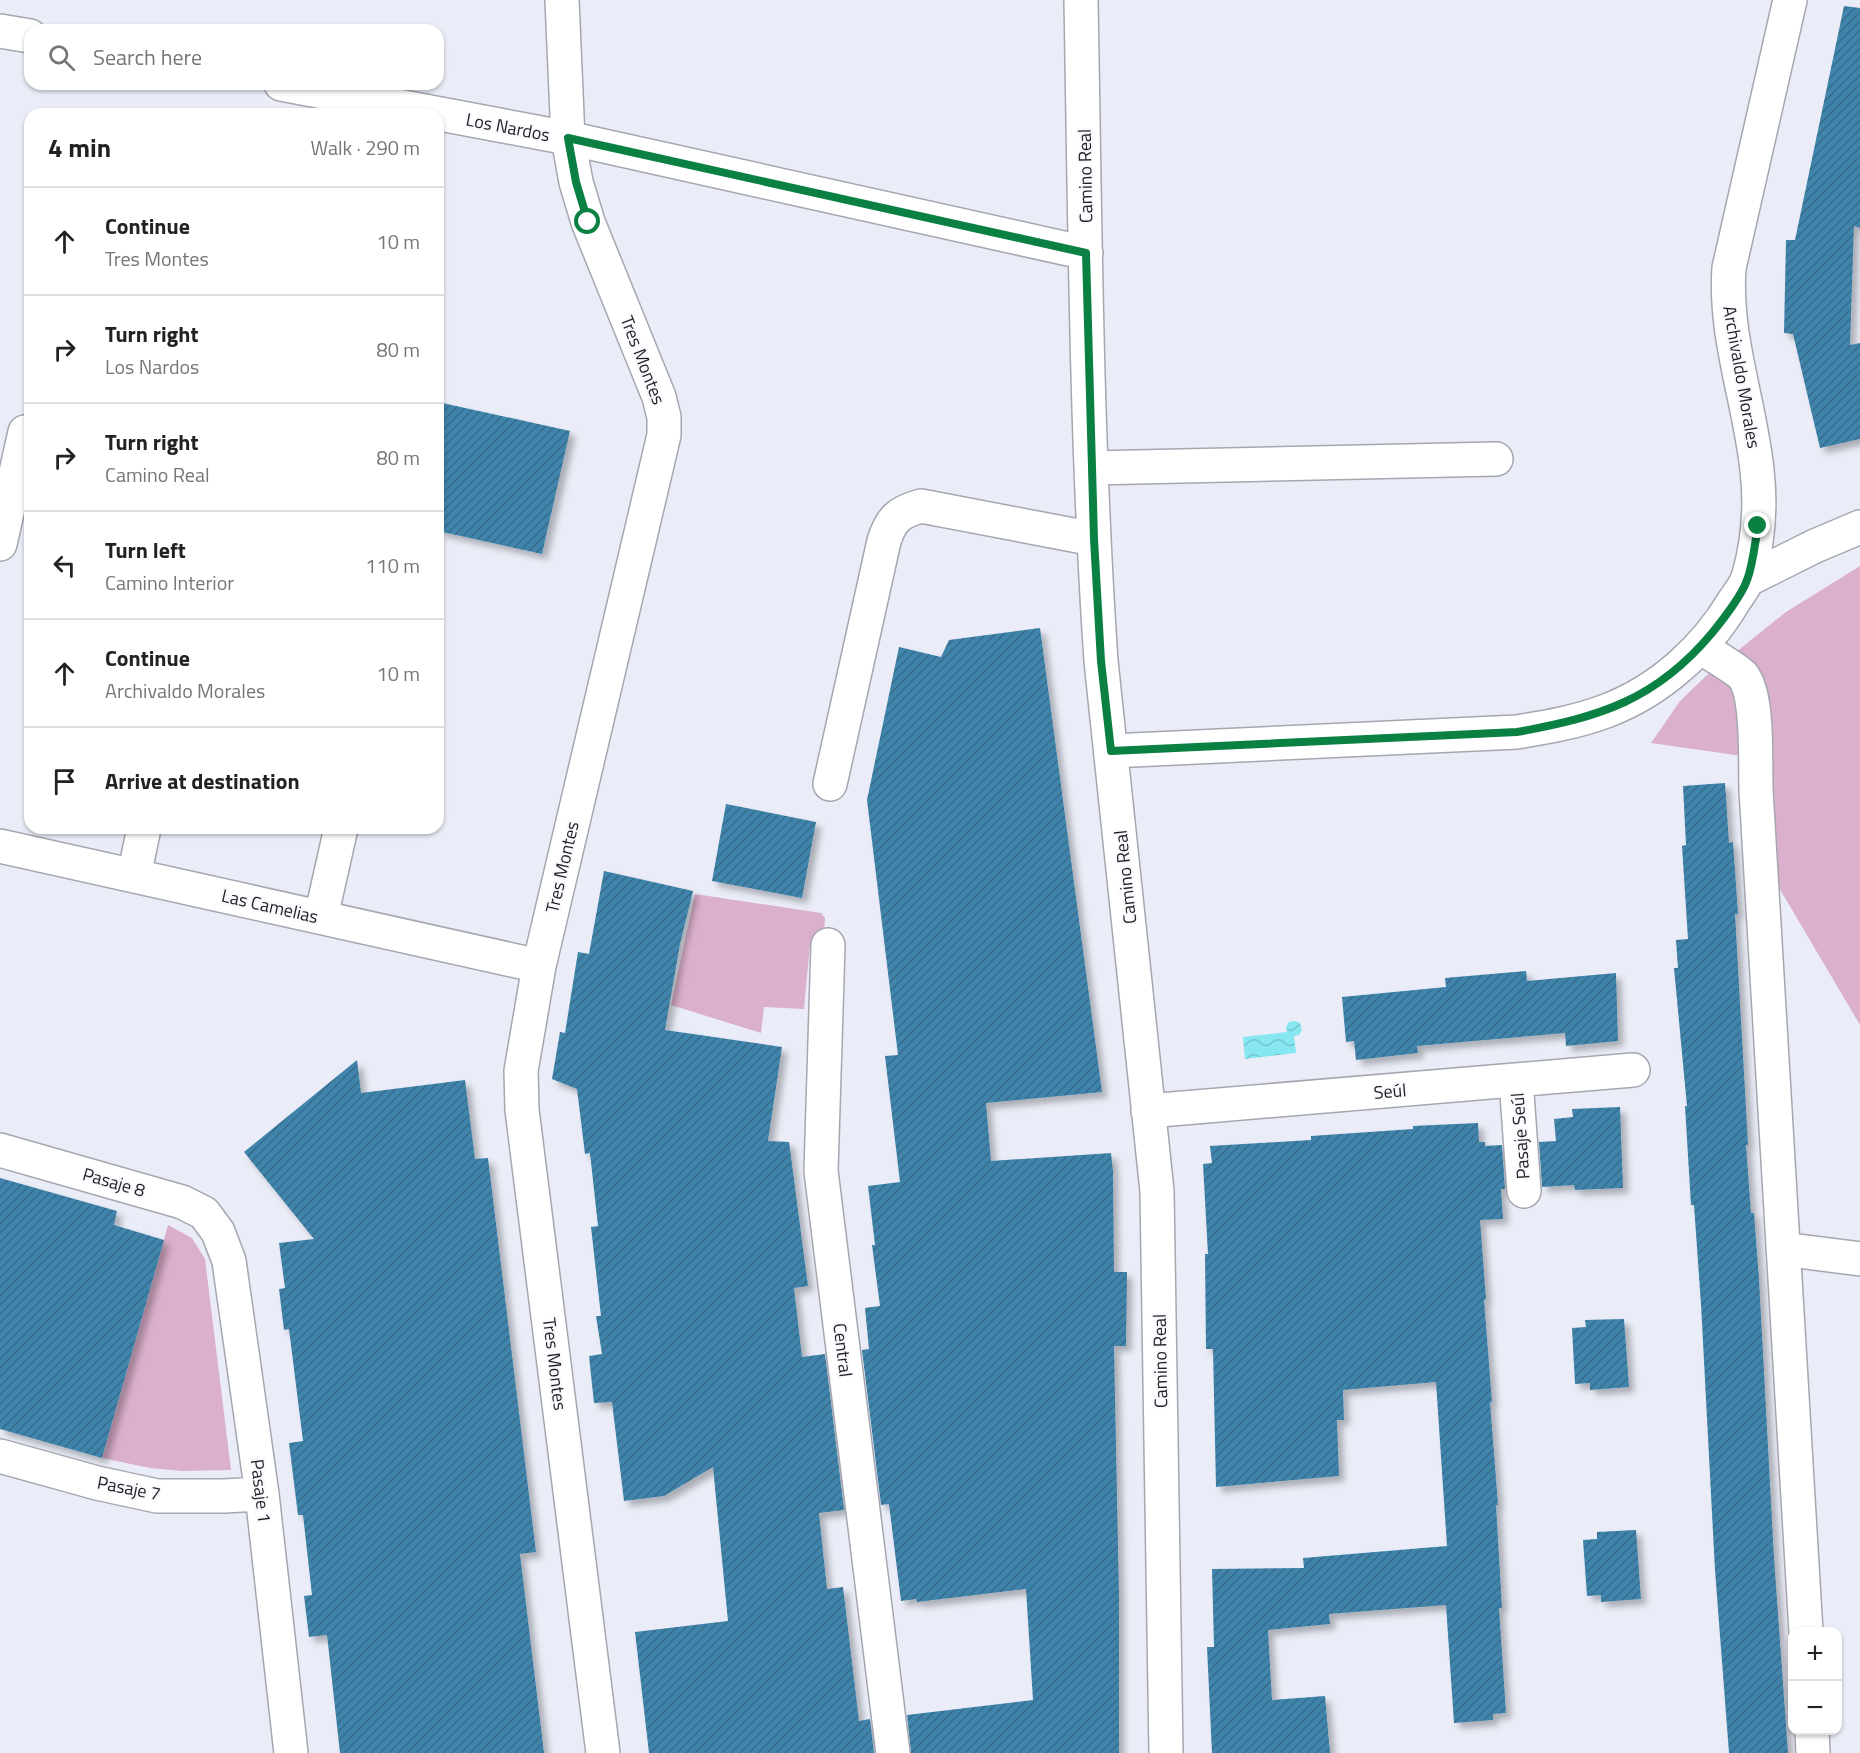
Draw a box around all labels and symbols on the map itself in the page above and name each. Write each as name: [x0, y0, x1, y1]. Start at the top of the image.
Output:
street label: Los Nardos: [464, 106, 552, 148]
street label: Camino Real: [1071, 129, 1099, 223]
route start: [574, 208, 600, 234]
street label: Archivaldo Morales: [1716, 304, 1768, 450]
street label: Tres Montes: [614, 312, 672, 408]
route end: [1744, 512, 1770, 538]
street label: Tres Montes: [538, 819, 586, 915]
street label: Camino Real: [1107, 829, 1143, 925]
street label: Las Camelias: [219, 882, 321, 930]
street label: Seúl: [1373, 1076, 1407, 1106]
street label: Pasaje Seúl: [1504, 1092, 1536, 1180]
street label: Pasaje 8: [79, 1160, 149, 1204]
street label: Camino Real: [1146, 1314, 1174, 1408]
street label: Tres Montes: [536, 1316, 574, 1412]
street label: Central: [826, 1322, 860, 1378]
street label: Pasaje 1: [244, 1458, 278, 1524]
street label: Pasaje 7: [95, 1469, 163, 1507]

